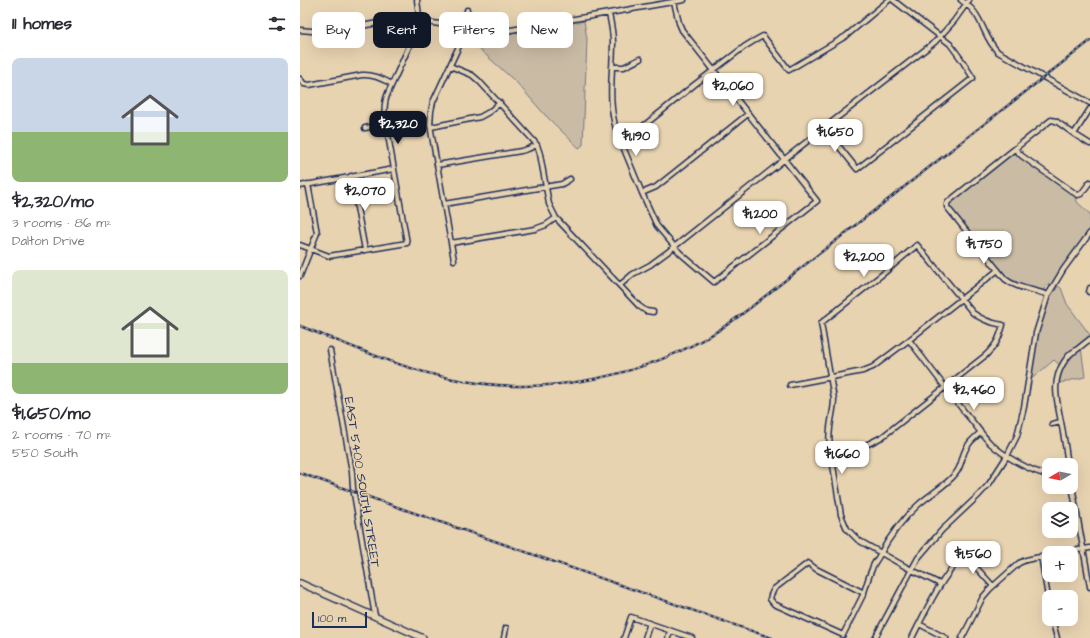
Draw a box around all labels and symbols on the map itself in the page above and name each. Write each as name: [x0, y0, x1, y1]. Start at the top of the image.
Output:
pin: $2,060: [700, 73, 766, 107]
pin: $2,320: [365, 111, 431, 145]
pin: $1,650: [802, 119, 868, 153]
pin: $1,190: [603, 123, 669, 157]
pin: $2,070: [332, 178, 398, 212]
pin: $1,200: [727, 201, 793, 235]
pin: $1,750: [951, 231, 1017, 265]
pin: $2,200: [831, 244, 897, 278]
pin: $2,460: [941, 377, 1007, 411]
street label: EAST 5400 SOUTH STREET: [340, 396, 385, 569]
pin: $1,660: [809, 441, 875, 475]
north arrow: [1042, 458, 1078, 494]
pin: $1,560: [940, 541, 1006, 575]
scale bar: [312, 610, 367, 629]

